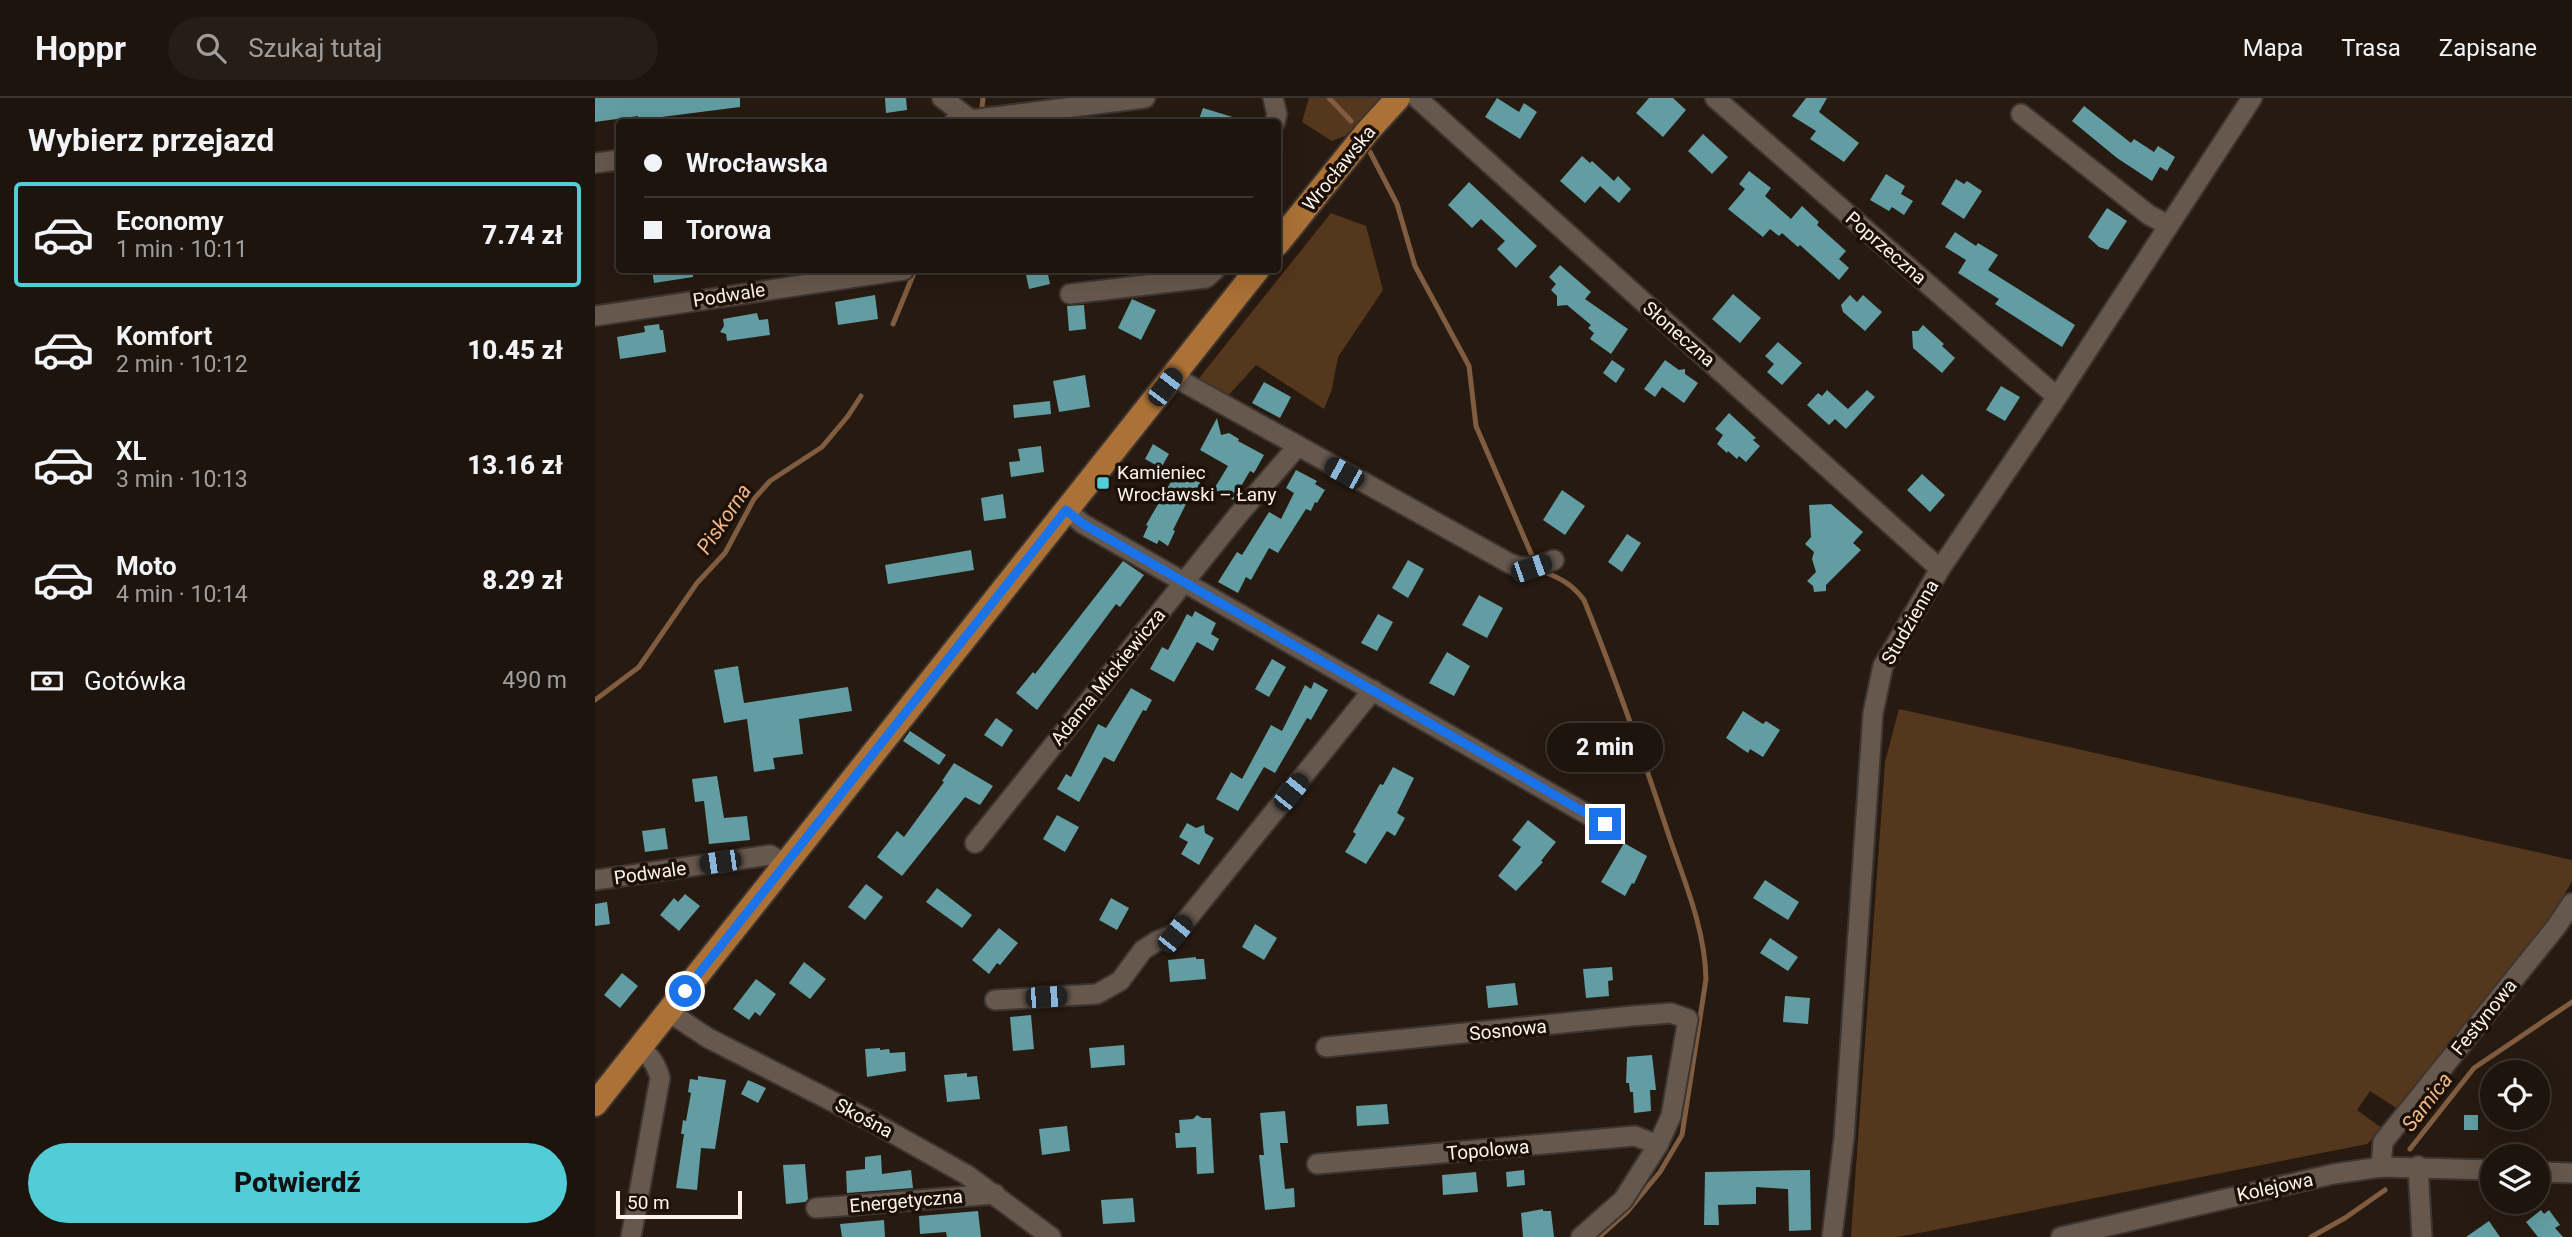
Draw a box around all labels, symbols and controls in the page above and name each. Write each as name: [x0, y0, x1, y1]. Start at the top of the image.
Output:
search box: [168, 17, 658, 80]
text: Hoppr: [35, 29, 126, 68]
icon: search: [192, 29, 230, 67]
text: Szukaj tutaj: [248, 33, 383, 63]
text: Mapa: [2243, 34, 2303, 62]
text: Trasa: [2341, 34, 2401, 62]
text: Zapisane: [2439, 34, 2537, 62]
text: Wybierz przejazd: [28, 121, 274, 159]
street label: Wrocławska: [1298, 121, 1380, 215]
text: Wrocławska: [686, 148, 828, 178]
icon: car: [32, 203, 95, 266]
text: Economy: [116, 206, 223, 236]
street label: Poprzeczna: [1841, 207, 1931, 289]
text: Torowa: [686, 215, 771, 245]
text: 7.74 zł: [482, 220, 563, 250]
text: 1 min · 10:11: [116, 236, 248, 263]
street label: Podwale: [691, 278, 767, 312]
street label: Słoneczna: [1638, 296, 1720, 372]
icon: car: [32, 318, 95, 381]
text: Komfort: [116, 321, 212, 351]
text: 10.45 zł: [467, 335, 563, 365]
text: 2 min · 10:12: [116, 351, 248, 378]
car: [1144, 364, 1187, 410]
icon: car: [32, 433, 95, 496]
text: XL: [116, 436, 147, 466]
text: 13.16 zł: [467, 450, 563, 480]
car: [1321, 454, 1368, 492]
place label: Kamieniec Wrocławski – Łany: [1117, 461, 1276, 506]
text: 3 min · 10:13: [116, 466, 248, 493]
marker: Kamieniec Wrocławski – Łany: [1095, 475, 1111, 491]
water label: Piskorna: [692, 479, 756, 559]
icon: car: [32, 548, 95, 611]
text: Moto: [116, 551, 177, 581]
car: [1508, 551, 1555, 585]
text: 8.29 zł: [482, 565, 563, 595]
street label: Studzienna: [1877, 575, 1943, 669]
text: 4 min · 10:14: [116, 581, 248, 608]
street label: Adama Mickiewicza: [1046, 604, 1170, 750]
icon: cash: [28, 662, 66, 700]
text: Gotówka: [84, 666, 186, 696]
text: 490 m: [502, 667, 567, 694]
callout: 2 min: [1547, 722, 1663, 772]
text: 2 min: [1576, 734, 1634, 761]
car: [1270, 769, 1313, 815]
route end: [1589, 808, 1621, 840]
car: [698, 849, 743, 875]
street label: Podwale: [612, 857, 688, 889]
car: [1154, 911, 1197, 957]
street label: Festynowa: [2446, 974, 2522, 1060]
route start: [669, 975, 701, 1007]
car: [1025, 985, 1068, 1009]
street label: Sosnowa: [1468, 1014, 1548, 1046]
map controls: [2480, 1060, 2550, 1214]
button: locate: [2480, 1060, 2550, 1130]
water label: Samica: [2397, 1068, 2457, 1136]
street label: Skośna: [831, 1093, 897, 1143]
street label: Topolowa: [1446, 1135, 1530, 1165]
button: Potwierdź: [28, 1143, 567, 1223]
button: layers: [2480, 1144, 2550, 1214]
street label: Kolejowa: [2235, 1168, 2315, 1206]
street label: Energetyczna: [848, 1185, 964, 1217]
scale bar: [616, 1188, 742, 1220]
text: 50 m: [627, 1191, 670, 1214]

